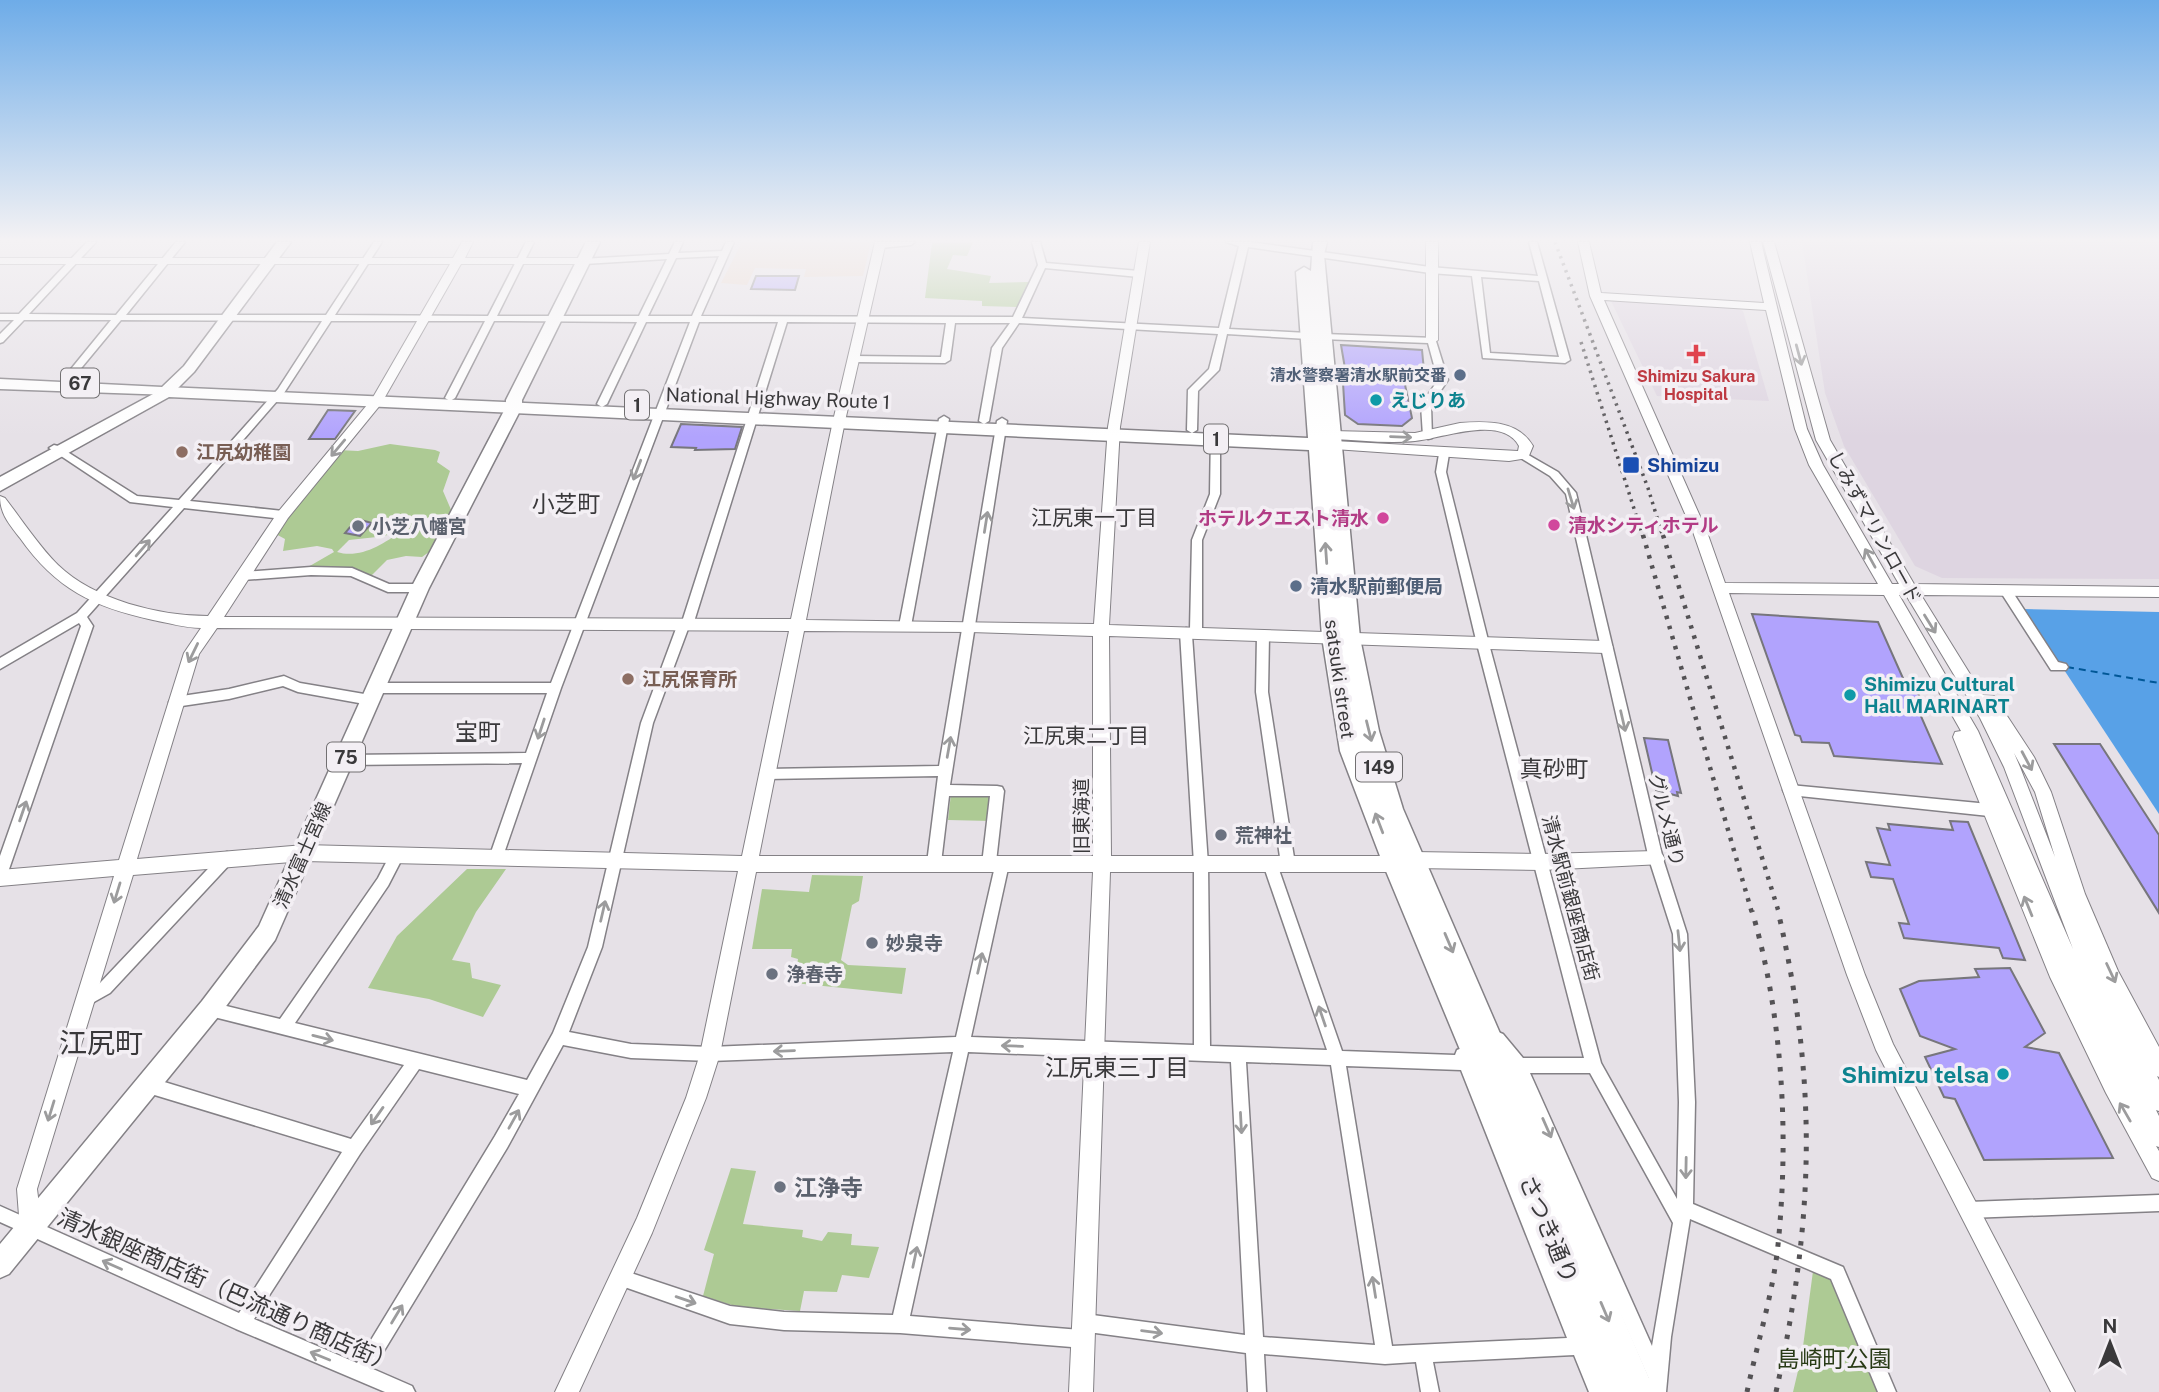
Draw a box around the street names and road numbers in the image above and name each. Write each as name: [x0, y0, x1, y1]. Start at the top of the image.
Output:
road number: 67: [61, 368, 99, 398]
street label: National Highway Route 1: [665, 383, 891, 413]
road number: 1: [625, 390, 649, 419]
road number: 1: [1204, 424, 1228, 454]
street label: しみずマリンロード: [1824, 447, 1926, 607]
street label: satsuki street: [1321, 618, 1359, 740]
road number: 75: [327, 742, 365, 772]
road number: 149: [1356, 752, 1402, 782]
street label: グルメ通り: [1645, 771, 1689, 869]
street label: 旧東海道: [1070, 778, 1092, 854]
street label: 清水富士宮線: [269, 798, 335, 912]
street label: 清水駅前銀座商店街: [1538, 813, 1604, 983]
street label: さつき通り: [1514, 1171, 1584, 1287]
street label: 清水銀座商店街（巴流通り商店街）: [53, 1203, 401, 1377]

